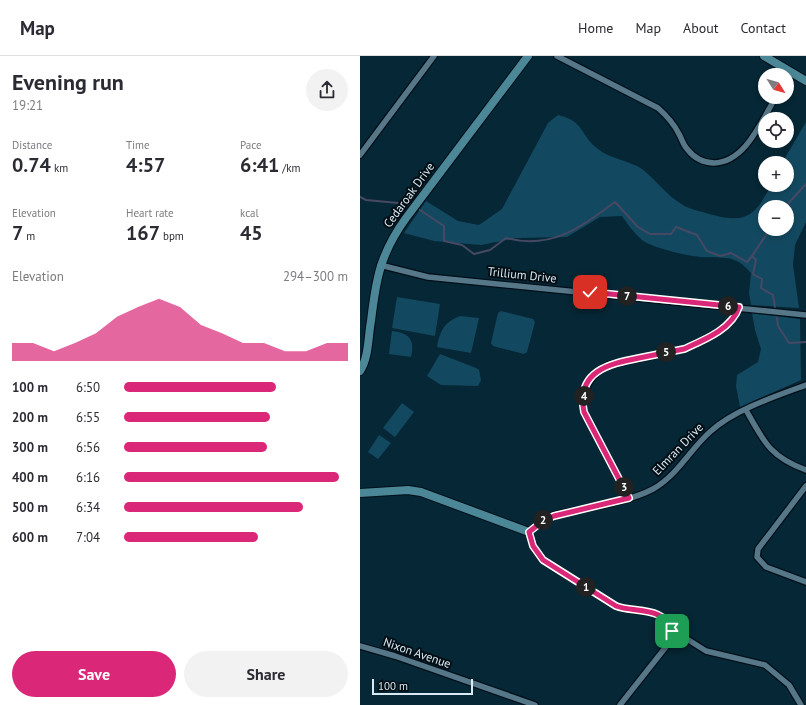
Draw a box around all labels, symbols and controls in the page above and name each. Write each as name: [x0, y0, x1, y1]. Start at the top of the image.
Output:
text: Map: [20, 16, 55, 40]
text: Home: [578, 19, 613, 37]
text: Map: [635, 19, 661, 37]
text: About: [683, 19, 719, 37]
text: Contact: [741, 19, 786, 37]
text: Evening run: [12, 68, 124, 96]
north arrow: [758, 68, 794, 104]
map controls: [758, 68, 794, 236]
button: share: [306, 69, 348, 111]
text: 19:21: [12, 97, 43, 114]
button: locate: [758, 112, 794, 148]
text: Distance: [12, 138, 52, 152]
text: Time: [126, 138, 150, 152]
text: Pace: [240, 138, 262, 152]
text: 0.74: [12, 152, 51, 178]
text: 4:57: [126, 152, 165, 178]
text: 6:41: [240, 152, 279, 178]
button: +: [758, 156, 794, 192]
street label: Cedaroak Drive: [380, 159, 437, 230]
text: km: [51, 161, 68, 175]
text: /km: [279, 161, 300, 175]
button: −: [758, 200, 794, 236]
text: Elevation: [12, 206, 56, 220]
text: Heart rate: [126, 206, 174, 220]
text: kcal: [240, 206, 259, 220]
text: 7: [12, 220, 23, 246]
text: 167: [126, 220, 160, 246]
text: 45: [240, 220, 263, 246]
text: m: [23, 229, 35, 243]
text: bpm: [160, 229, 184, 243]
street label: Trillium Drive: [487, 263, 557, 286]
text: Elevation: [12, 268, 64, 285]
text: 294–300 m: [283, 268, 348, 285]
pin: [573, 275, 607, 309]
icon: check: [579, 281, 601, 303]
pin: 7: [617, 286, 637, 306]
text: 7: [624, 289, 630, 303]
pin: 6: [718, 296, 738, 316]
text: 6: [725, 299, 731, 313]
pin: 5: [656, 342, 676, 362]
text: 5: [663, 345, 669, 359]
text: 100 m: [12, 379, 48, 396]
text: 6:50: [76, 379, 100, 396]
pin: 4: [574, 386, 594, 406]
text: 4: [581, 389, 587, 403]
text: 200 m: [12, 409, 48, 426]
text: 6:55: [76, 409, 100, 426]
street label: Elmran Drive: [649, 420, 706, 478]
text: 300 m: [12, 439, 48, 456]
text: 6:56: [76, 439, 100, 456]
text: 400 m: [12, 469, 48, 486]
text: 6:16: [76, 469, 100, 486]
pin: 3: [614, 477, 634, 497]
text: 3: [621, 480, 627, 494]
text: 500 m: [12, 499, 48, 516]
text: 6:34: [76, 499, 100, 516]
pin: 2: [533, 510, 553, 530]
text: 2: [540, 513, 546, 527]
text: 600 m: [12, 529, 48, 546]
text: 7:04: [76, 529, 100, 546]
pin: 1: [576, 577, 596, 597]
text: 1: [583, 580, 589, 594]
pin: [655, 614, 689, 648]
icon: arrive: [661, 620, 683, 642]
street label: Nixon Avenue: [381, 634, 453, 671]
button: Save: [12, 651, 176, 697]
button: Share: [184, 651, 348, 697]
scale bar: [372, 677, 473, 696]
text: 100 m: [378, 679, 408, 693]

